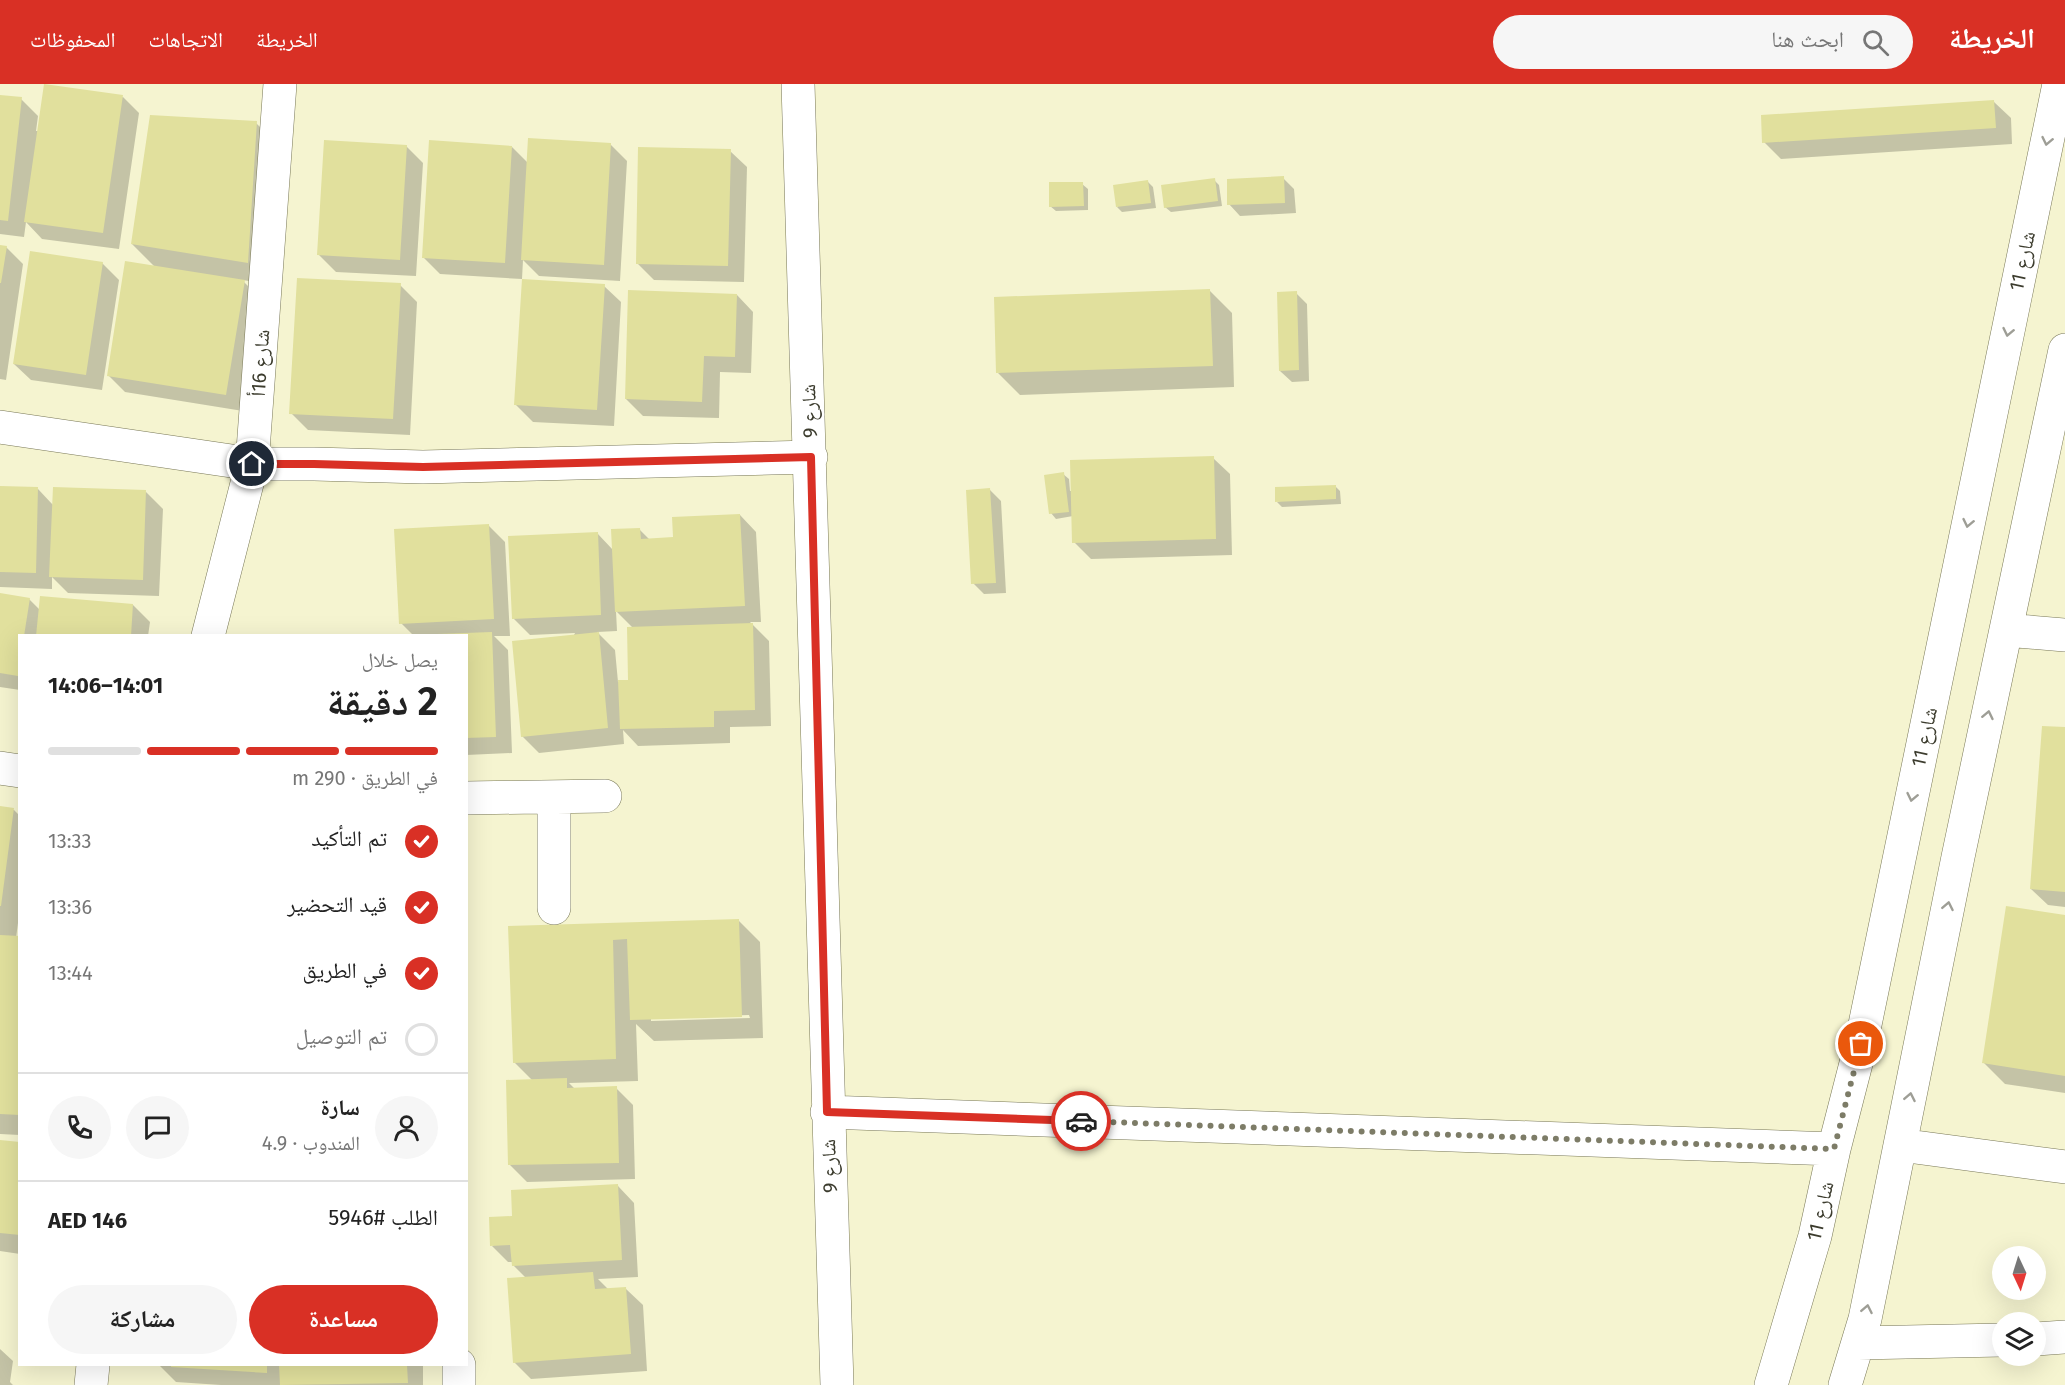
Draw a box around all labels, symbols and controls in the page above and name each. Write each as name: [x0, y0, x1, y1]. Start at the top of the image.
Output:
search box: [1493, 15, 1913, 69]
text: الخريطة: [1949, 22, 2035, 55]
text: ابحث هنا: [1771, 26, 1844, 53]
icon: search: [1859, 26, 1892, 59]
text: المحفوظات: [30, 27, 115, 53]
text: الاتجاهات: [148, 27, 223, 53]
text: الخريطة: [256, 27, 318, 53]
one-way arrow: [2041, 136, 2054, 146]
street label: شارع 11: [2004, 229, 2041, 293]
one-way arrow: [2002, 327, 2015, 337]
street label: شارع 16أ: [246, 329, 275, 398]
street label: شارع 9: [796, 384, 823, 438]
pin: [226, 438, 277, 489]
icon: home: [235, 447, 268, 480]
one-way arrow: [1962, 518, 1975, 528]
text: يصل خلال: [362, 648, 438, 672]
text: 14:01–14:06: [48, 672, 163, 699]
text: 2 دقيقة: [327, 679, 438, 725]
street label: شارع 11: [1906, 705, 1943, 769]
one-way arrow: [1981, 710, 1994, 720]
text: في الطريق · 290 m: [292, 766, 438, 790]
one-way arrow: [1906, 791, 1919, 801]
text: تم التأكيد: [311, 825, 387, 852]
icon: check: [405, 825, 438, 858]
text: 13:33: [48, 829, 92, 853]
text: قيد التحضير: [287, 891, 387, 918]
icon: check: [405, 891, 438, 924]
text: 13:36: [48, 895, 92, 919]
one-way arrow: [1941, 901, 1954, 911]
text: في الطريق: [303, 957, 387, 984]
icon: check: [405, 957, 438, 990]
text: 13:44: [48, 961, 93, 985]
pin: [1835, 1018, 1886, 1069]
text: تم التوصيل: [296, 1023, 387, 1050]
icon: bag: [1844, 1027, 1877, 1060]
courier: [1051, 1091, 1111, 1151]
one-way arrow: [1903, 1092, 1916, 1102]
text: سارة: [321, 1094, 360, 1121]
button: phone: [48, 1096, 111, 1159]
button: chat: [126, 1096, 189, 1159]
button: person: [375, 1096, 438, 1159]
icon: car: [1065, 1105, 1098, 1138]
text: المندوب · 4.9: [262, 1131, 360, 1155]
street label: شارع 9: [816, 1139, 843, 1193]
street label: شارع 11: [1802, 1179, 1839, 1243]
text: الطلب #5946: [328, 1204, 438, 1231]
text: AED 146: [48, 1207, 127, 1234]
north arrow: [1992, 1246, 2046, 1300]
map controls: [1992, 1246, 2046, 1366]
button: مشاركة: [48, 1285, 237, 1354]
button: مساعدة: [249, 1285, 438, 1354]
one-way arrow: [1860, 1304, 1873, 1314]
button: layers: [1992, 1312, 2046, 1366]

